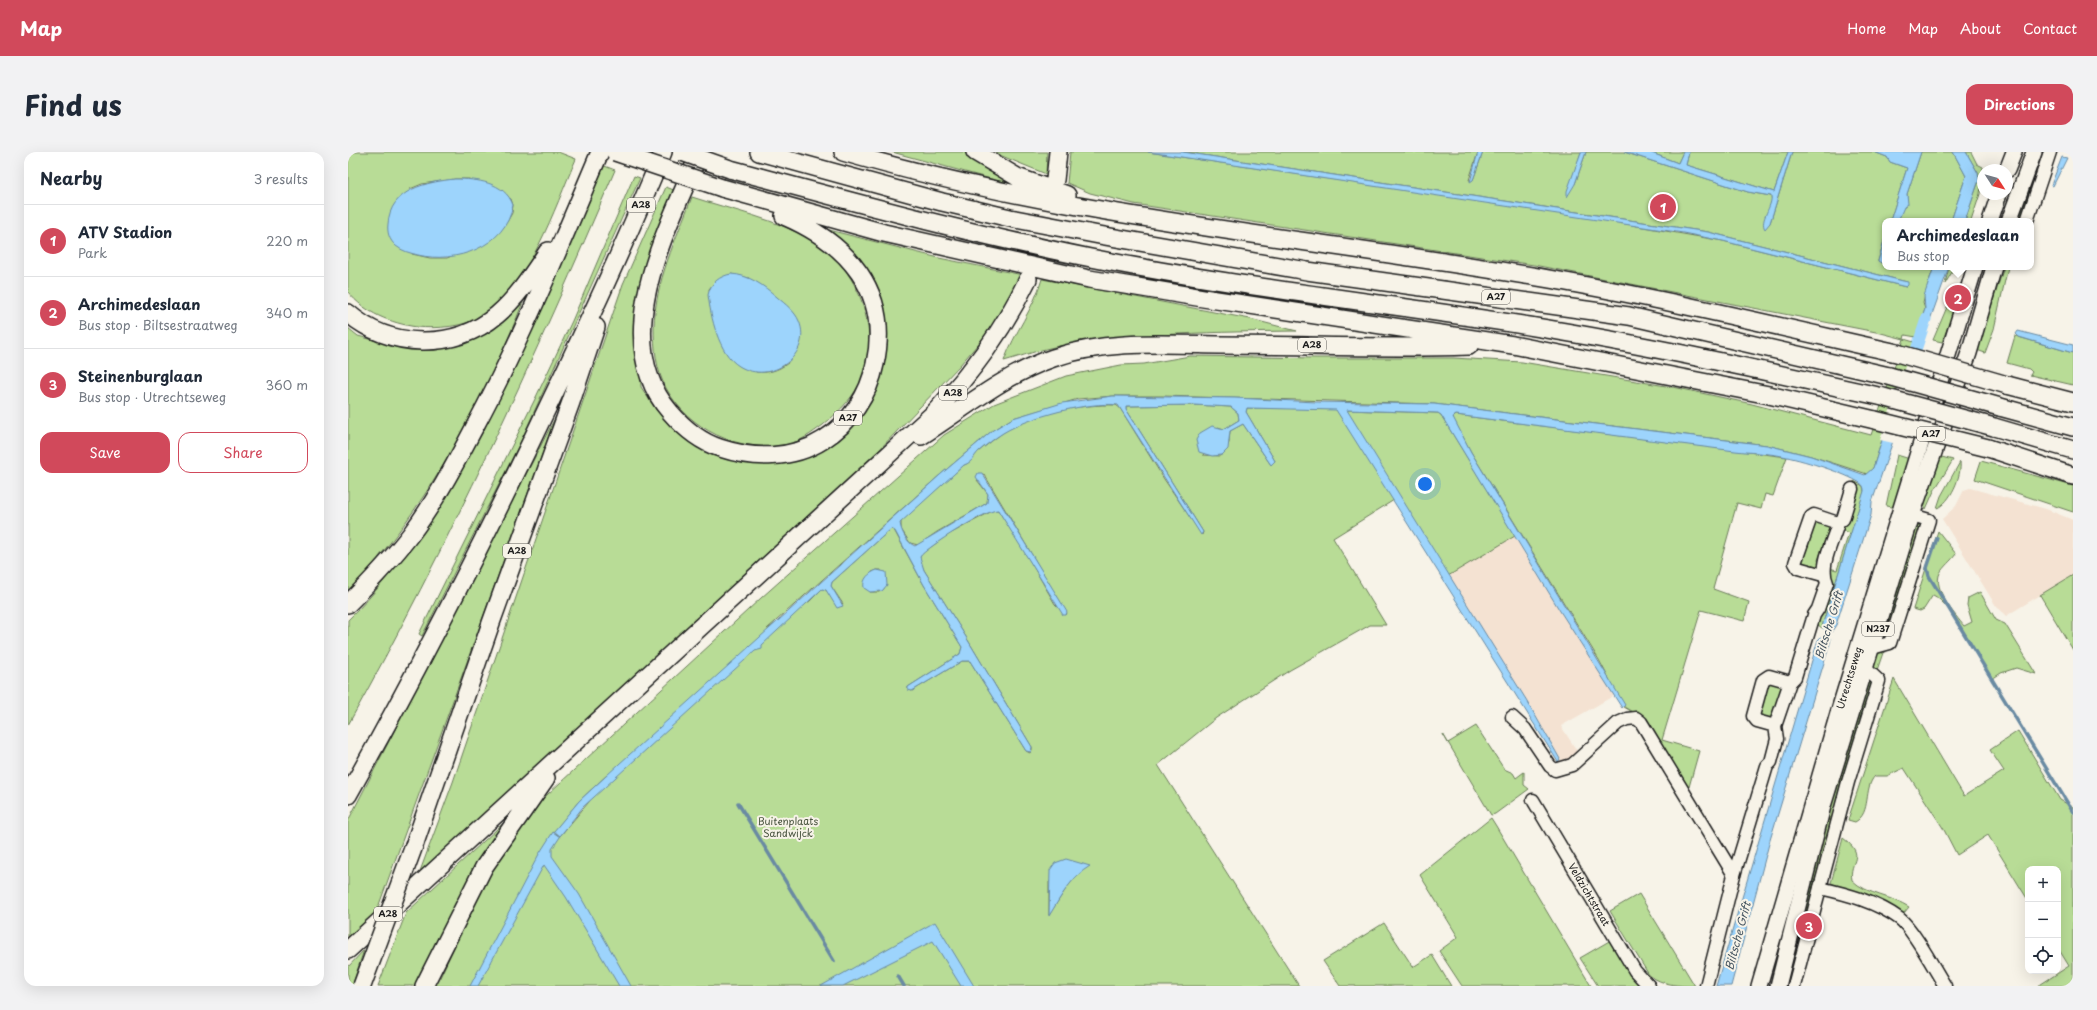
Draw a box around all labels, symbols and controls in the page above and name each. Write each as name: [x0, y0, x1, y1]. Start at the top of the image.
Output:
text: Map: [20, 14, 62, 42]
text: Home: [1847, 18, 1886, 39]
text: Map: [1908, 18, 1938, 39]
text: About: [1960, 18, 2001, 39]
text: Contact: [2023, 18, 2077, 39]
text: Find us: [24, 83, 122, 126]
button: Directions: [1966, 84, 2073, 125]
north arrow: [1977, 164, 2013, 200]
text: Nearby: [40, 165, 102, 191]
text: 3 results: [254, 169, 308, 188]
pin: 1: [1650, 192, 1676, 222]
road number: A28: [627, 198, 655, 212]
popup: [1882, 218, 2034, 270]
text: ATV Stadion: [78, 220, 172, 243]
text: Archimedeslaan: [1897, 223, 2019, 246]
text: 1: [50, 231, 56, 250]
text: 220 m: [266, 231, 308, 250]
text: Park: [78, 243, 107, 262]
text: Bus stop: [1897, 246, 1950, 265]
pin: 2: [1945, 283, 1971, 313]
road number: A27: [1482, 290, 1510, 304]
text: Archimedeslaan: [78, 292, 201, 315]
text: 2: [48, 303, 58, 322]
text: 340 m: [265, 303, 308, 322]
text: Bus stop · Biltsestraatweg: [78, 315, 238, 334]
road number: A28: [1298, 338, 1326, 352]
text: Steinenburglaan: [78, 364, 203, 387]
text: 3: [49, 375, 57, 394]
text: 360 m: [265, 375, 308, 394]
road number: A28: [939, 386, 967, 400]
text: Bus stop · Utrechtseweg: [78, 387, 226, 406]
road number: A27: [834, 411, 862, 425]
road number: A27: [1917, 427, 1945, 441]
button: Save: [40, 432, 170, 473]
button: Share: [178, 432, 308, 473]
your location: [1415, 474, 1435, 494]
road number: A28: [503, 544, 531, 558]
water label: Biltsche Grift: [1810, 587, 1847, 661]
road number: N237: [1862, 622, 1894, 636]
street label: Utrechtseweg: [1832, 645, 1865, 711]
park label: Buitenplaats Sandwijck: [758, 813, 818, 840]
street label: Veldzichtstraat: [1565, 860, 1614, 929]
map controls: [2025, 866, 2061, 974]
button: +: [2025, 866, 2061, 902]
water label: Biltsche Grift: [1720, 898, 1755, 972]
button: −: [2025, 902, 2061, 938]
road number: A28: [374, 907, 402, 921]
pin: 3: [1796, 911, 1822, 941]
button: locate: [2025, 938, 2061, 974]

